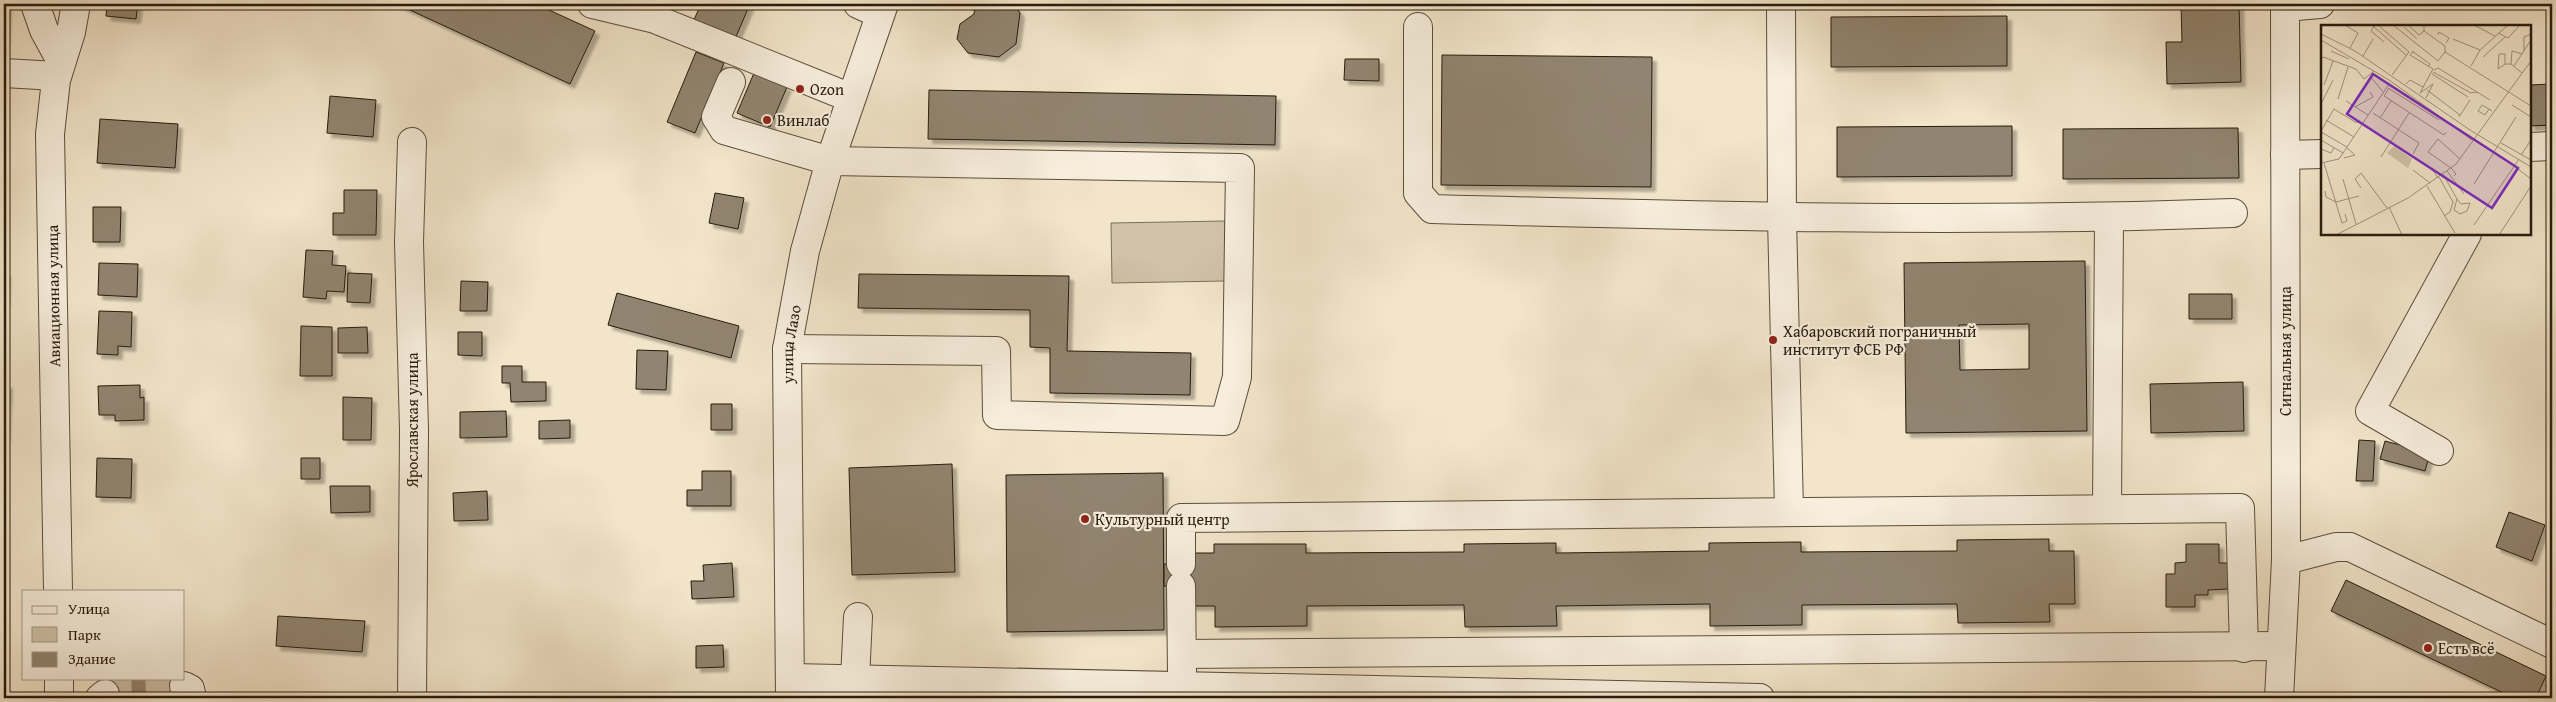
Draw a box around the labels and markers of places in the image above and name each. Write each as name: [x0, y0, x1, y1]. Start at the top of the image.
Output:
place label: Ozon: [810, 77, 844, 101]
marker: Ozon: [794, 83, 806, 95]
place label: Винлаб: [777, 108, 829, 132]
marker: Винлаб: [761, 114, 773, 126]
place label: Хабаровский пограничный институт ФСБ РФ: [1783, 319, 1977, 361]
marker: Хабаровский пограничный институт ФСБ РФ: [1767, 334, 1779, 346]
place label: Культурный центр: [1095, 507, 1230, 531]
marker: Культурный центр: [1079, 513, 1091, 525]
place label: Есть всё: [2438, 636, 2494, 660]
marker: Есть всё: [2422, 642, 2434, 654]

